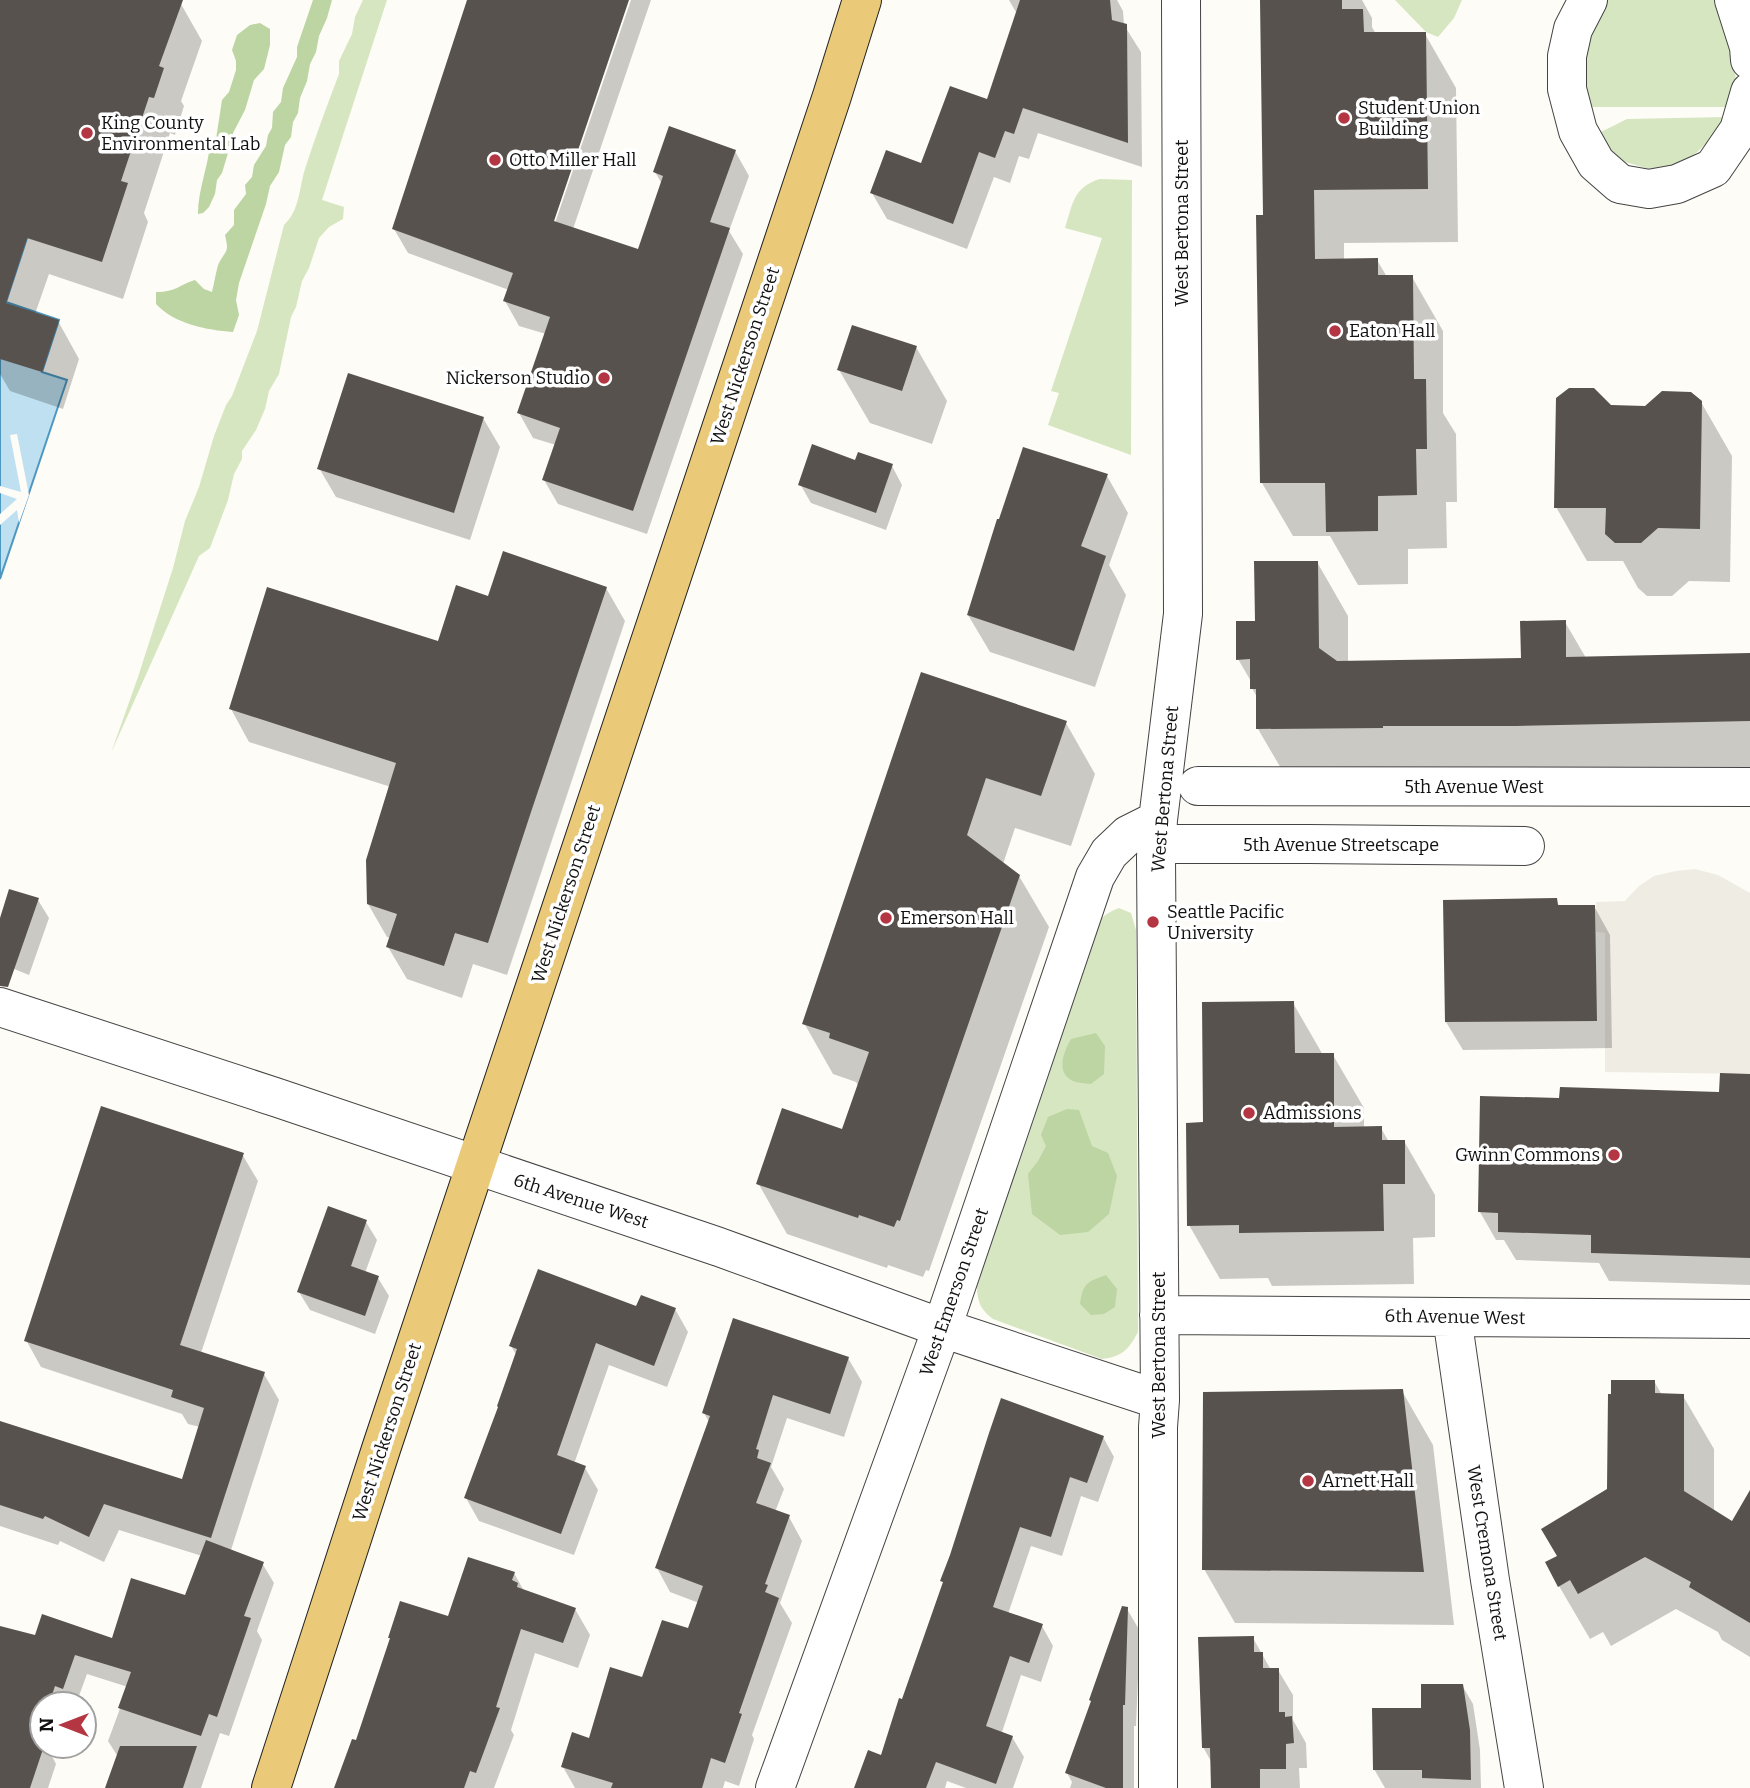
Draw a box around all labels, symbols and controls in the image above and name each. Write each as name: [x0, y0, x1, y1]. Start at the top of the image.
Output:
place label: Student Union Building: [1358, 97, 1481, 140]
marker: Student Union Building: [1336, 110, 1352, 126]
place label: King County Environmental Lab: [101, 112, 260, 155]
marker: King County Environmental Lab: [79, 125, 95, 141]
street label: West Bertona Street: [1171, 139, 1193, 307]
place label: Otto Miller Hall: [509, 149, 636, 171]
marker: Otto Miller Hall: [487, 152, 503, 168]
street label: West Nickerson Street: [706, 264, 784, 448]
place label: Eaton Hall: [1349, 320, 1436, 342]
marker: Eaton Hall: [1327, 323, 1343, 339]
place label: Nickerson Studio: [446, 367, 590, 389]
marker: Nickerson Studio: [596, 370, 612, 386]
street label: West Bertona Street: [1147, 704, 1183, 873]
street label: 5th Avenue West: [1404, 776, 1544, 798]
street label: West Nickerson Street: [527, 802, 605, 986]
street label: 5th Avenue Streetscape: [1243, 834, 1439, 856]
place label: Seattle Pacific University: [1167, 901, 1284, 944]
place label: Emerson Hall: [900, 907, 1014, 929]
marker: Emerson Hall: [878, 910, 894, 926]
marker: Seattle Pacific University: [1145, 914, 1161, 930]
place label: Admissions: [1263, 1102, 1362, 1124]
marker: Admissions: [1241, 1105, 1257, 1121]
place label: Gwinn Commons: [1455, 1144, 1600, 1166]
marker: Gwinn Commons: [1606, 1147, 1622, 1163]
street label: 6th Avenue West: [511, 1169, 652, 1233]
street label: West Emerson Street: [915, 1205, 993, 1379]
street label: West Bertona Street: [1148, 1271, 1170, 1439]
street label: 6th Avenue West: [1384, 1305, 1526, 1329]
street label: West Nickerson Street: [348, 1340, 426, 1524]
street label: West Cremona Street: [1462, 1464, 1512, 1643]
place label: Arnett Hall: [1322, 1470, 1414, 1492]
marker: Arnett Hall: [1300, 1473, 1316, 1489]
north arrow: [28, 1690, 98, 1760]
text: N: [35, 1717, 58, 1732]

